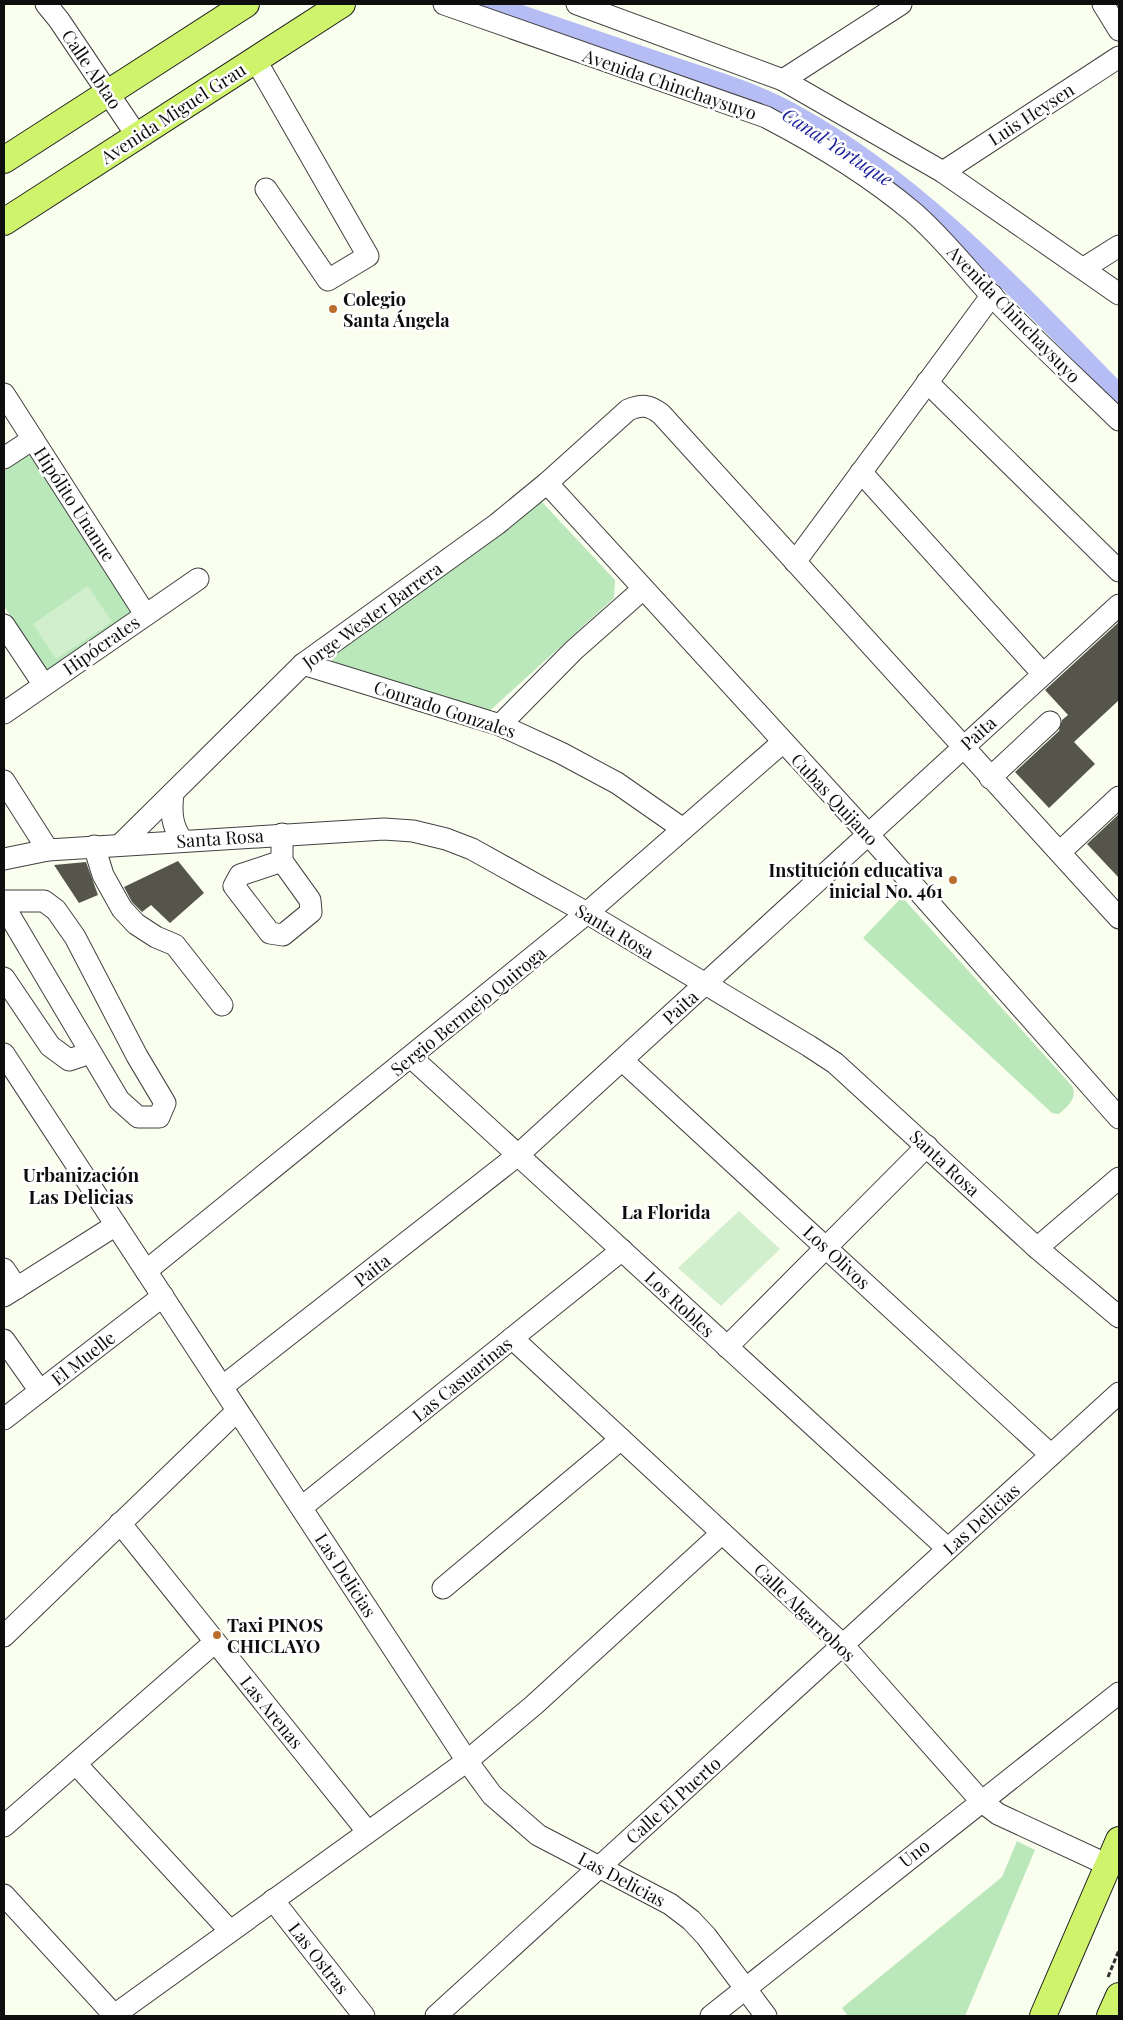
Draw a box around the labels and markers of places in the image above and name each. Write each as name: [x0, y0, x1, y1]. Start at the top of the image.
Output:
place label: Colegio Santa Ángela: [343, 287, 450, 332]
marker: Colegio Santa Ángela: [327, 303, 339, 315]
place label: Institución educativa inicial No. 461: [768, 858, 944, 903]
marker: Institución educativa inicial No. 461: [947, 874, 959, 886]
place label: Taxi PINOS CHICLAYO: [227, 1613, 323, 1658]
marker: Taxi PINOS CHICLAYO: [211, 1629, 223, 1641]

